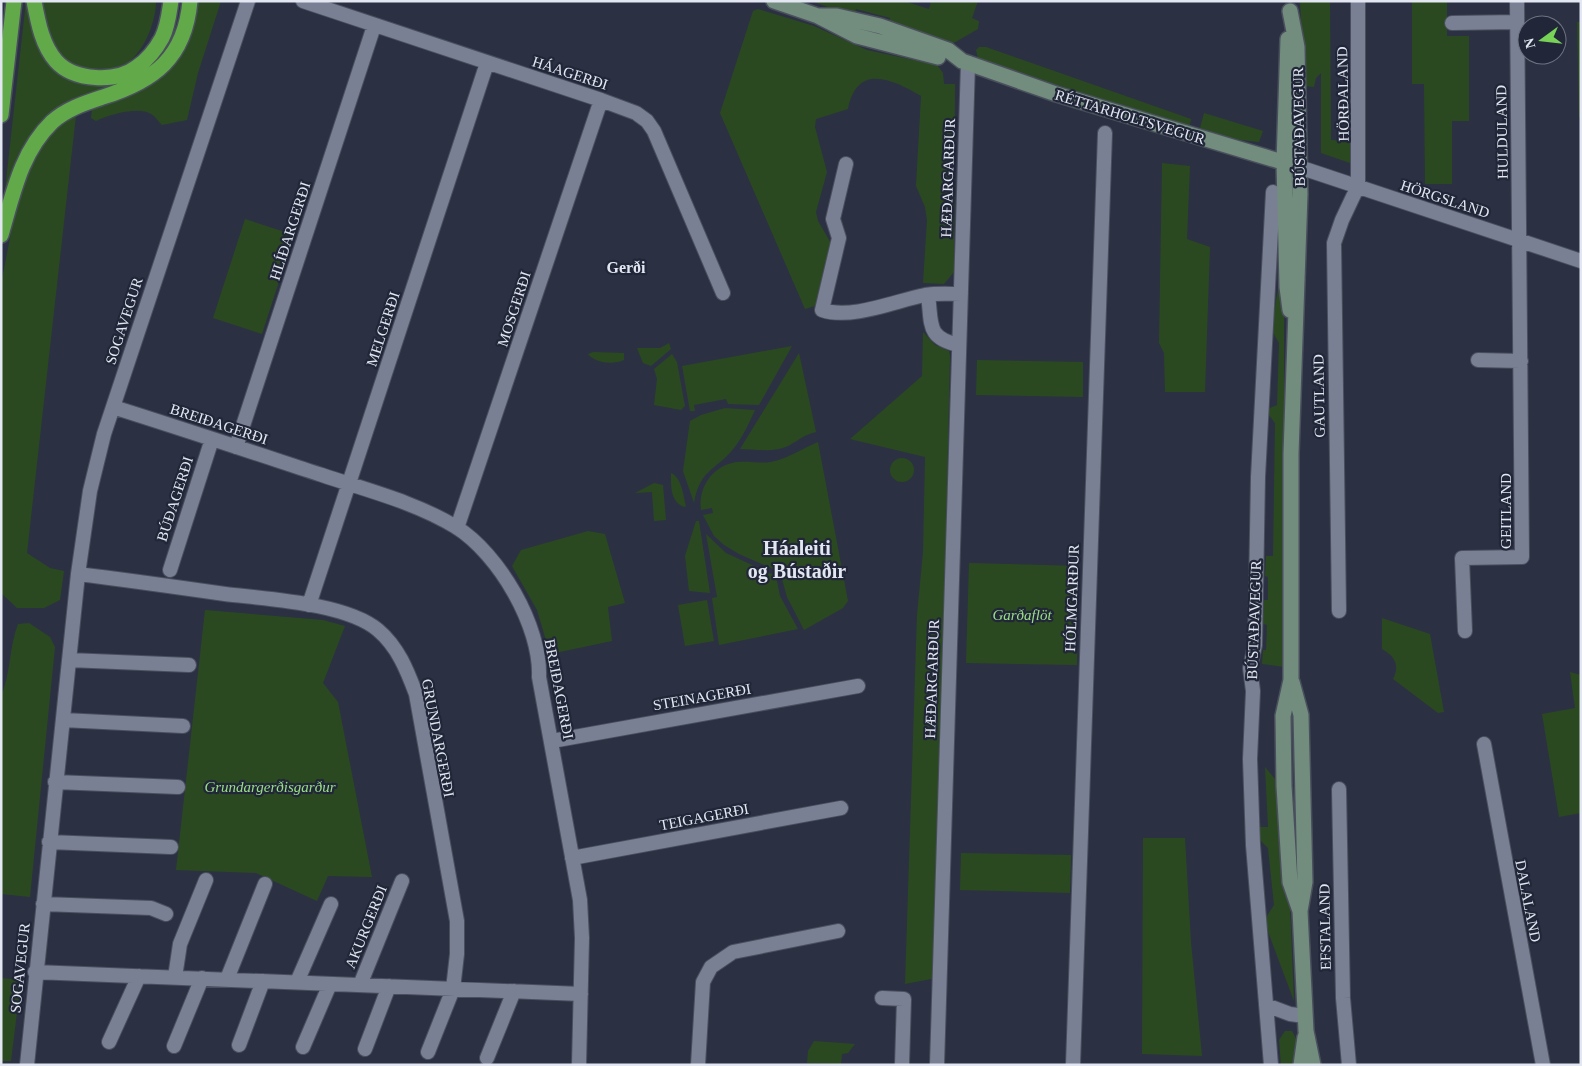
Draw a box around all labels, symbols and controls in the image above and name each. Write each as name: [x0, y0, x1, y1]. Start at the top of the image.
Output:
north arrow: [1517, 15, 1567, 65]
text: N: [1521, 36, 1538, 50]
street label: HÖRÐALAND: [1334, 46, 1352, 142]
street label: HÁAGERÐI: [530, 53, 610, 93]
street label: BÚSTAÐAVEGUR: [1290, 67, 1308, 187]
street label: HULDULAND: [1493, 85, 1511, 179]
street label: RÉTTARHOLTSVEGUR: [1053, 87, 1207, 147]
street label: HÆÐARGARÐUR: [938, 118, 958, 238]
street label: HÖRGSLAND: [1399, 177, 1492, 221]
street label: HLÍÐARGERÐI: [267, 180, 313, 282]
district label: Gerði: [606, 259, 646, 276]
street label: MOSGERÐI: [494, 269, 534, 349]
street label: SOGAVEGUR: [102, 275, 146, 367]
street label: MELGERÐI: [363, 290, 403, 368]
street label: GAUTLAND: [1310, 354, 1328, 438]
street label: BREIÐAGERÐI: [168, 401, 270, 447]
street label: BÚÐAGERÐI: [154, 455, 196, 543]
street label: GEITLAND: [1498, 473, 1514, 549]
district label: Háaleiti og Bústaðir: [748, 537, 846, 583]
street label: HÓLMGARÐUR: [1062, 544, 1082, 652]
street label: BÚSTAÐAVEGUR: [1244, 560, 1264, 680]
park label: Garðaflöt: [992, 607, 1052, 623]
street label: HÆÐARGARÐUR: [922, 619, 942, 739]
street label: BREIÐAGERÐI: [541, 638, 577, 740]
street label: GRUNDARGERÐI: [419, 678, 457, 798]
street label: STEINAGERÐI: [652, 681, 752, 713]
park label: Grundargerðisgarður: [204, 779, 336, 795]
street label: TEIGAGERÐI: [658, 800, 750, 834]
street label: DALALAND: [1512, 859, 1544, 944]
street label: AKURGERÐI: [342, 883, 390, 971]
street label: EFSTALAND: [1316, 884, 1334, 970]
street label: SOGAVEGUR: [7, 922, 33, 1014]

